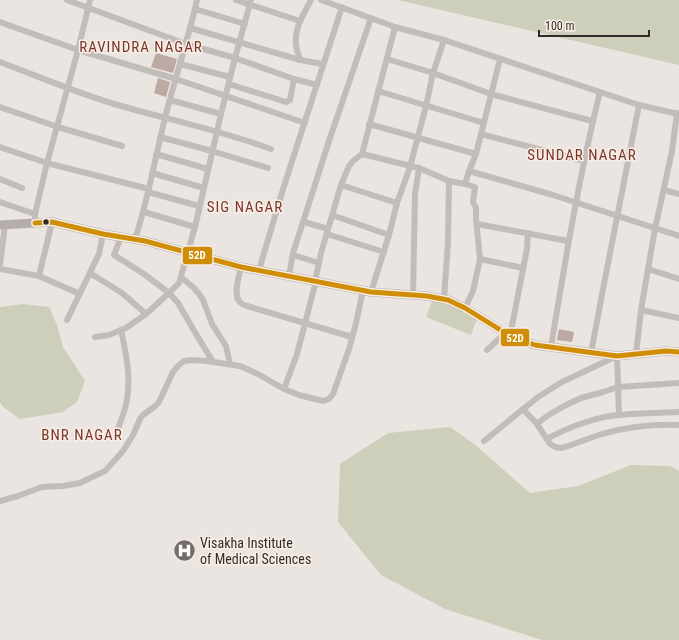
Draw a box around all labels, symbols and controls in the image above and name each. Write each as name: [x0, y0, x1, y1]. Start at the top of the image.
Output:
scale bar: [539, 12, 649, 38]
text: 100 m: [545, 19, 575, 33]
district label: RAVINDRA NAGAR: [79, 38, 203, 56]
district label: SUNDAR NAGAR: [527, 146, 637, 164]
district label: SIG NAGAR: [207, 198, 283, 216]
unlabelled marker: [41, 217, 51, 227]
line badge: 52D: [182, 246, 213, 265]
text: 52D: [188, 249, 206, 262]
line badge: 52D: [500, 328, 530, 347]
text: 52D: [506, 332, 524, 345]
district label: BNR NAGAR: [41, 426, 123, 444]
place label: Visakha Institute of Medical Sciences: [200, 535, 311, 567]
hospital icon: Visakha Institute of Medical Sciences: [171, 538, 197, 564]

